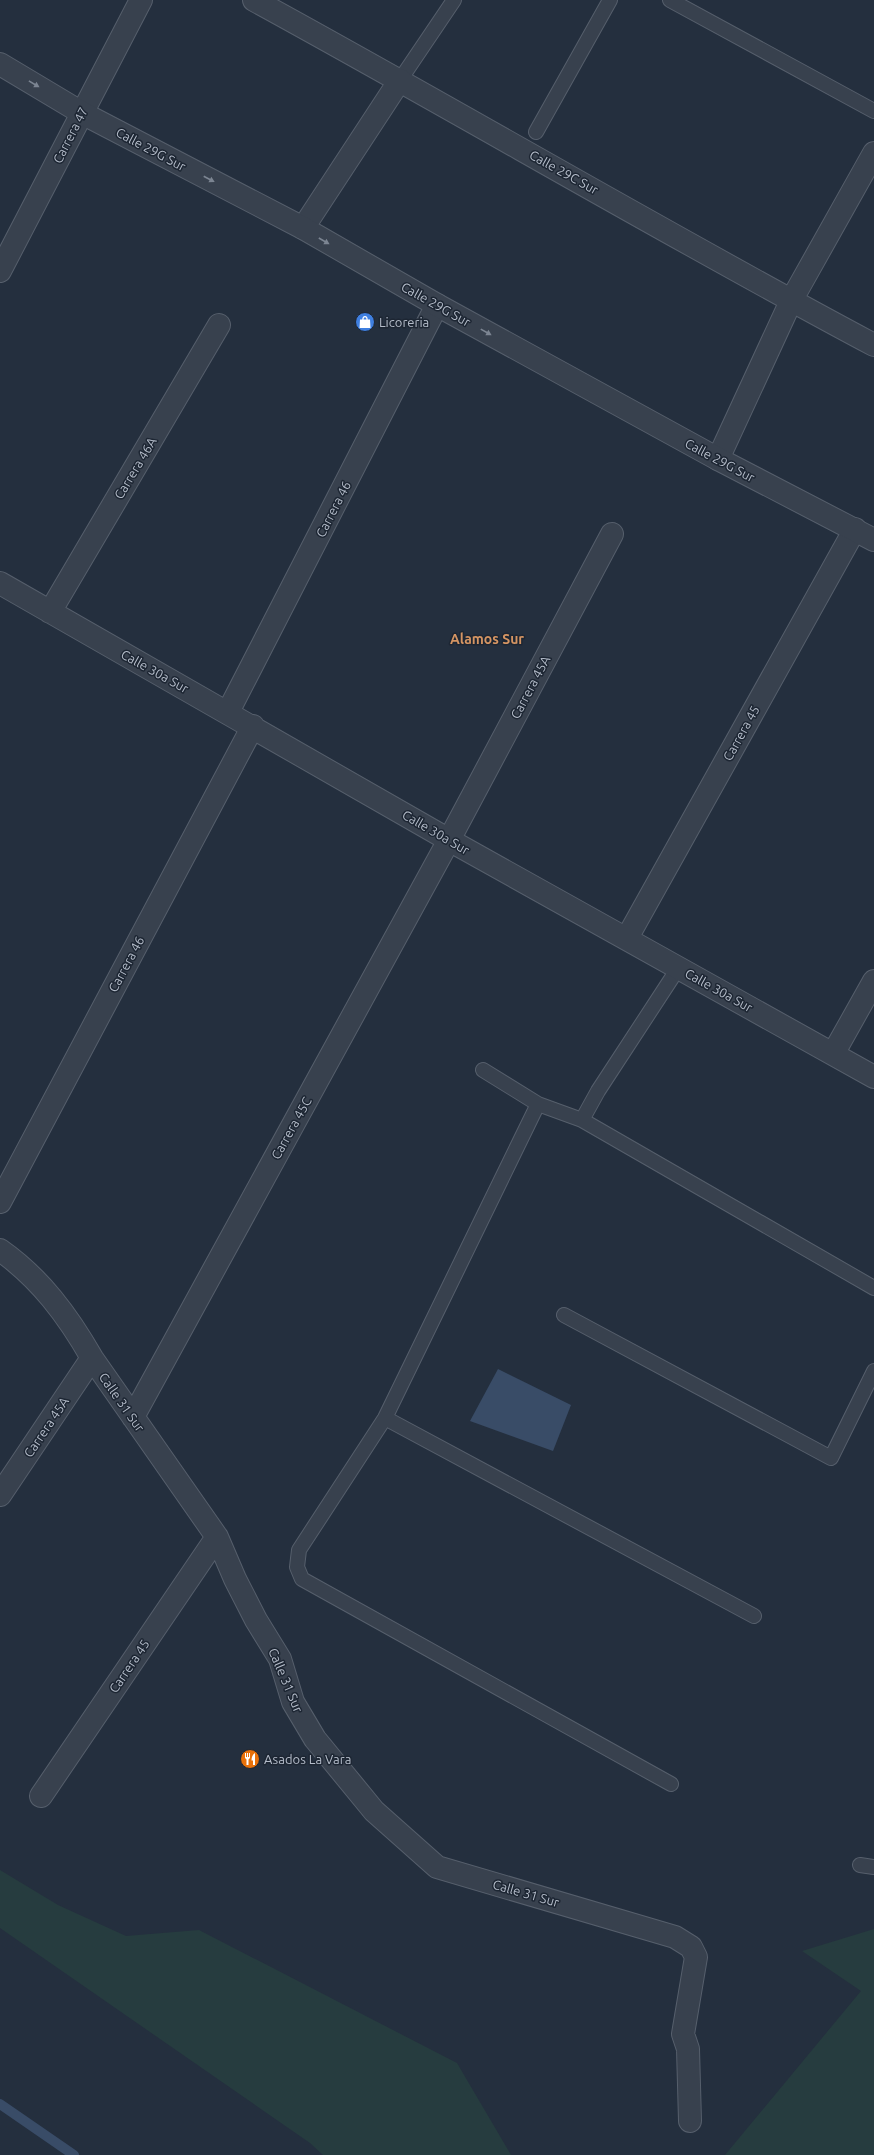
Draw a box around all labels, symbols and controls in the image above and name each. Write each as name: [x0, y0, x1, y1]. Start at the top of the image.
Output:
one-way arrow: [28, 81, 40, 88]
street label: Carrera 47: [50, 105, 90, 165]
street label: Calle 29G Sur: [114, 125, 188, 173]
street label: Calle 29C Sur: [527, 147, 601, 197]
one-way arrow: [204, 176, 215, 183]
one-way arrow: [318, 237, 330, 244]
street label: Calle 29G Sur: [399, 279, 473, 329]
shop icon: Licoreria: [354, 311, 376, 333]
place label: Licoreria: [379, 315, 429, 329]
one-way arrow: [480, 329, 492, 335]
street label: Carrera 46A: [111, 434, 159, 501]
street label: Calle 29G Sur: [683, 436, 757, 484]
street label: Carrera 46: [313, 479, 353, 539]
district label: Alamos Sur: [450, 631, 524, 647]
street label: Calle 30a Sur: [119, 647, 191, 695]
street label: Carrera 45A: [508, 653, 553, 721]
street label: Carrera 45: [720, 703, 762, 763]
street label: Calle 30a Sur: [400, 807, 472, 857]
street label: Carrera 46: [106, 934, 146, 994]
street label: Calle 30a Sur: [683, 966, 755, 1014]
street label: Carrera 45C: [268, 1094, 314, 1162]
street label: Calle 31 Sur: [97, 1370, 147, 1434]
street label: Carrera 45A: [21, 1394, 72, 1460]
street label: Carrera 45: [106, 1637, 152, 1695]
street label: Calle 31 Sur: [266, 1646, 306, 1714]
restaurant icon: Asados La Vara: [239, 1748, 261, 1770]
place label: Asados La Vara: [264, 1752, 351, 1766]
street label: Calle 31 Sur: [491, 1877, 561, 1909]

